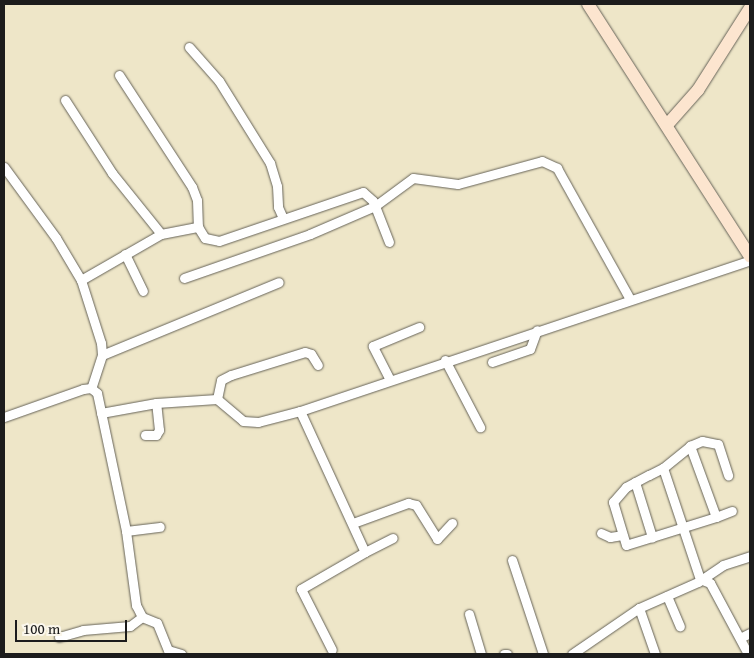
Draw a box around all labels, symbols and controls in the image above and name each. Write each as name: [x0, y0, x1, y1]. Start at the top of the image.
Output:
scale bar: [18, 610, 130, 642]
text: 100 m: [23, 618, 60, 639]

